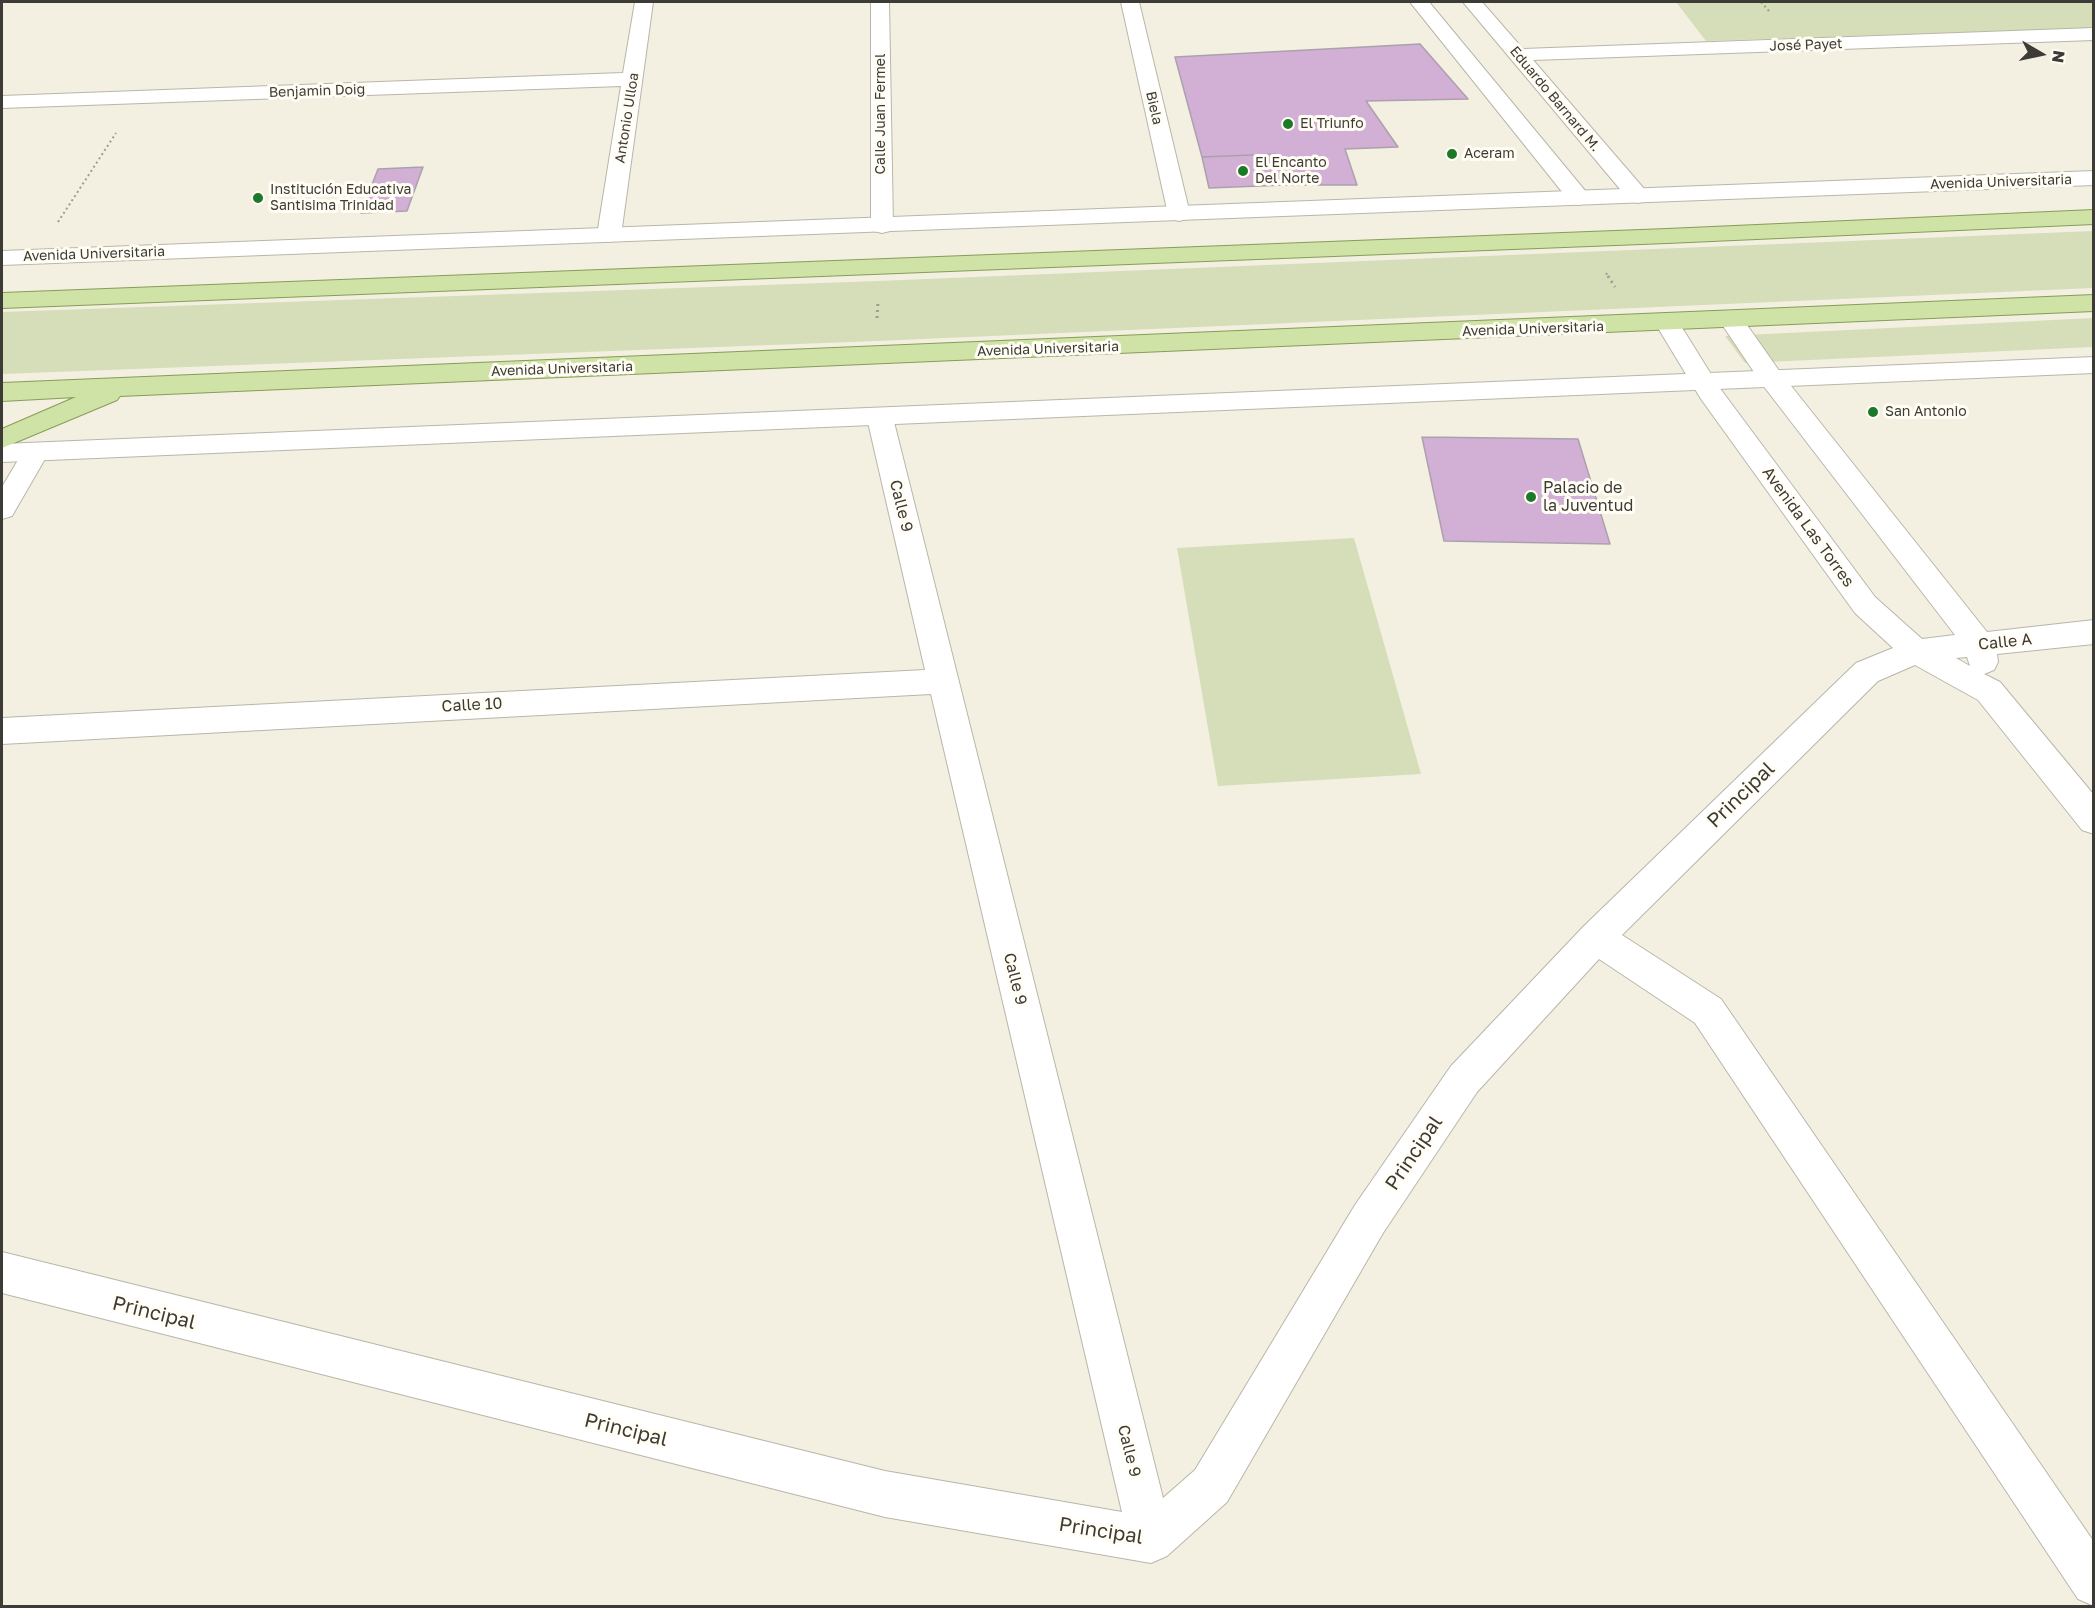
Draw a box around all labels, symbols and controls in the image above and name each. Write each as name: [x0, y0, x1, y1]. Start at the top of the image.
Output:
north arrow: [2011, 24, 2071, 84]
street label: José Payet: [1769, 35, 1843, 55]
street label: Eduardo Barnard M.: [1506, 43, 1604, 155]
text: N: [2048, 49, 2070, 64]
street label: Calle Juan Fermel: [873, 54, 889, 174]
street label: Antonio Ulloa: [612, 72, 642, 164]
street label: Benjamin Doig: [268, 81, 366, 101]
street label: Biela: [1142, 90, 1166, 126]
place label: El Triunfo: [1300, 116, 1364, 132]
marker: El Triunfo: [1281, 117, 1295, 131]
place label: Aceram: [1464, 146, 1515, 162]
marker: Aceram: [1445, 147, 1459, 161]
place label: El Encanto Del Norte: [1255, 155, 1327, 188]
marker: El Encanto Del Norte: [1236, 164, 1250, 178]
street label: Avenida Universitaria: [1930, 171, 2072, 193]
place label: Institución Educativa Santisima Trinidad: [270, 182, 411, 214]
marker: Institución Educativa Santisima Trinidad: [251, 191, 265, 205]
street label: Avenida Universitaria: [23, 243, 165, 265]
street label: Avenida Universitaria: [1462, 318, 1604, 340]
street label: Avenida Universitaria: [977, 338, 1119, 360]
street label: Avenida Universitaria: [491, 358, 633, 380]
place label: San Antonio: [1885, 404, 1967, 420]
marker: San Antonio: [1866, 405, 1880, 419]
street label: Avenida Las Torres: [1758, 463, 1858, 591]
street label: Calle 9: [885, 478, 917, 534]
place label: Palacio de la Juventud: [1543, 478, 1633, 516]
marker: Palacio de la Juventud: [1524, 490, 1538, 504]
street label: Calle A: [1977, 630, 2033, 654]
street label: Calle 10: [441, 694, 503, 716]
street label: Principal: [1702, 757, 1780, 833]
street label: Calle 9: [999, 951, 1031, 1007]
street label: Principal: [1380, 1111, 1448, 1195]
street label: Principal: [110, 1291, 198, 1335]
street label: Principal: [582, 1408, 670, 1452]
street label: Calle 9: [1113, 1423, 1145, 1479]
street label: Principal: [1057, 1513, 1145, 1549]

